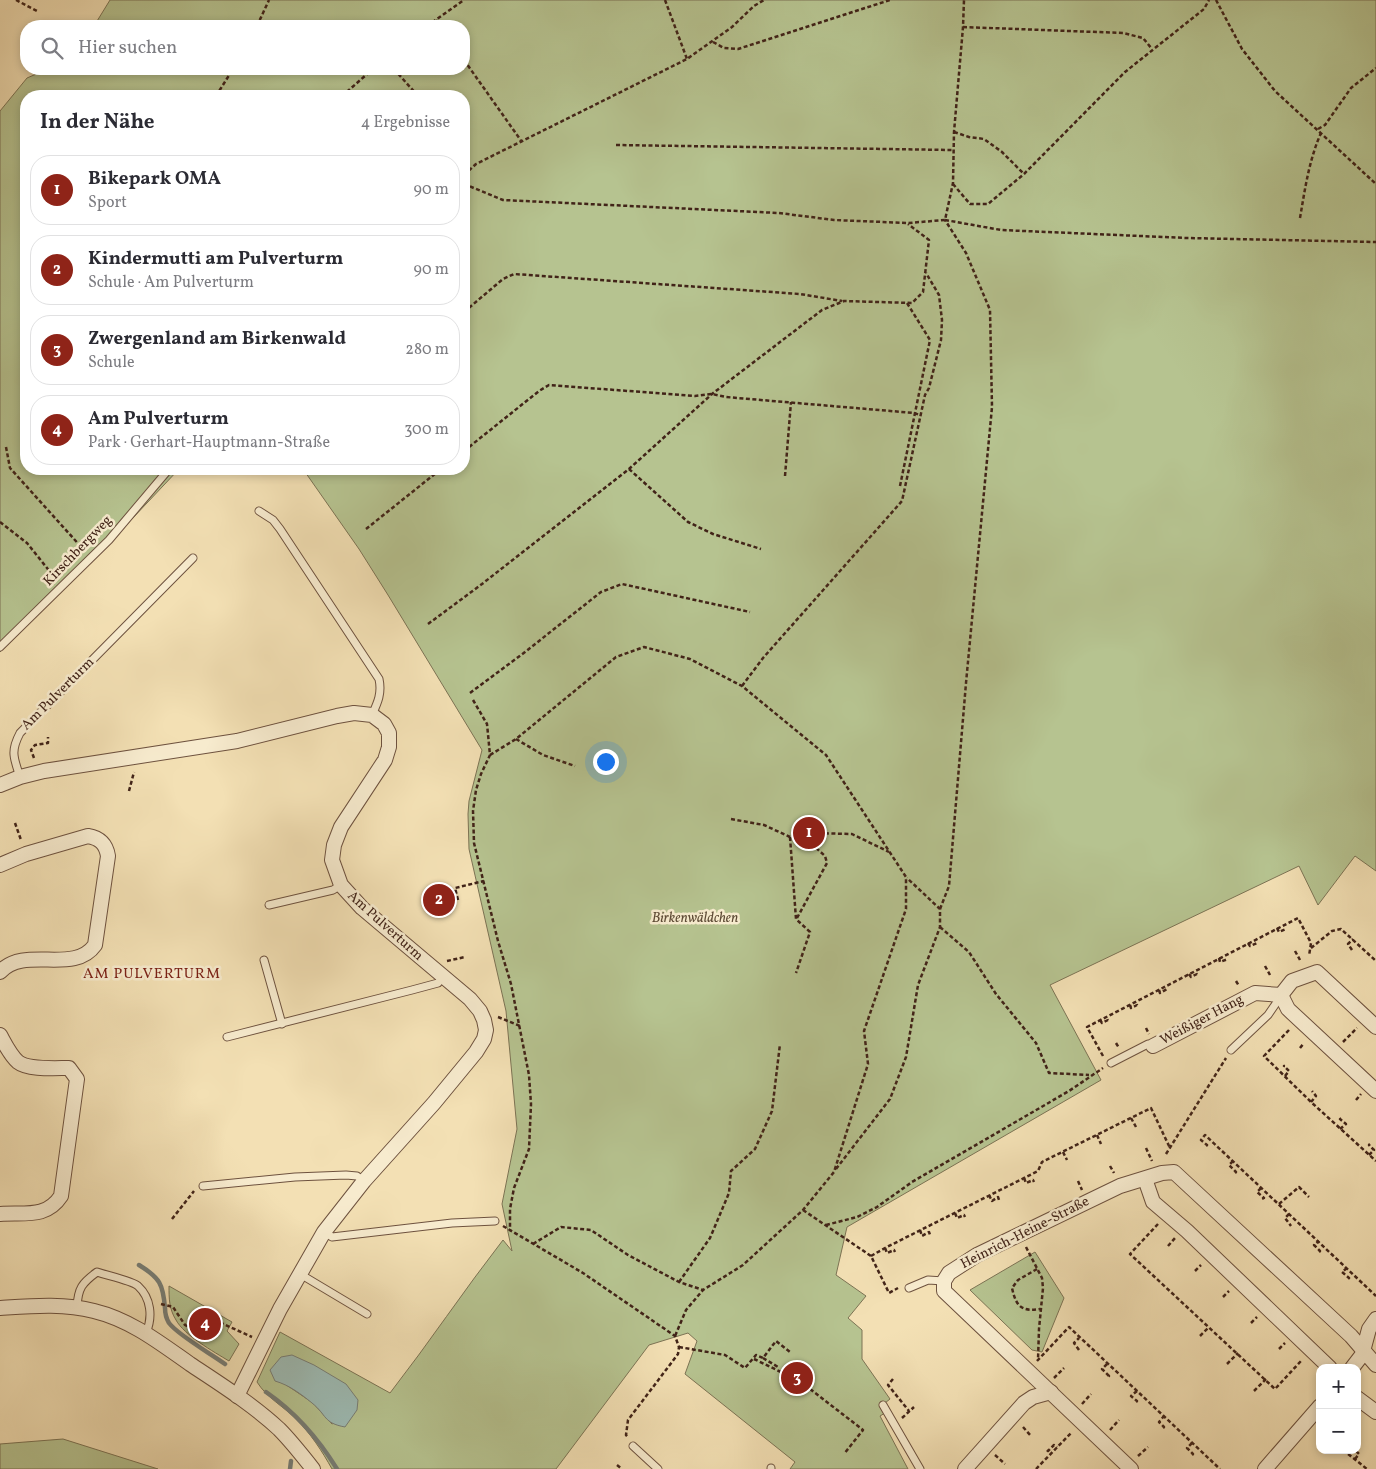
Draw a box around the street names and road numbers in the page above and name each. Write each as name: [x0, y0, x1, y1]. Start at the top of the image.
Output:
street label: Kirschbergweg: [39, 511, 117, 591]
street label: Am Pulverturm: [17, 653, 99, 735]
street label: Am Pulverturm: [343, 887, 427, 965]
street label: Weißiger Hang: [1157, 990, 1247, 1050]
street label: Heinrich-Heine-Straße: [957, 1192, 1093, 1274]

